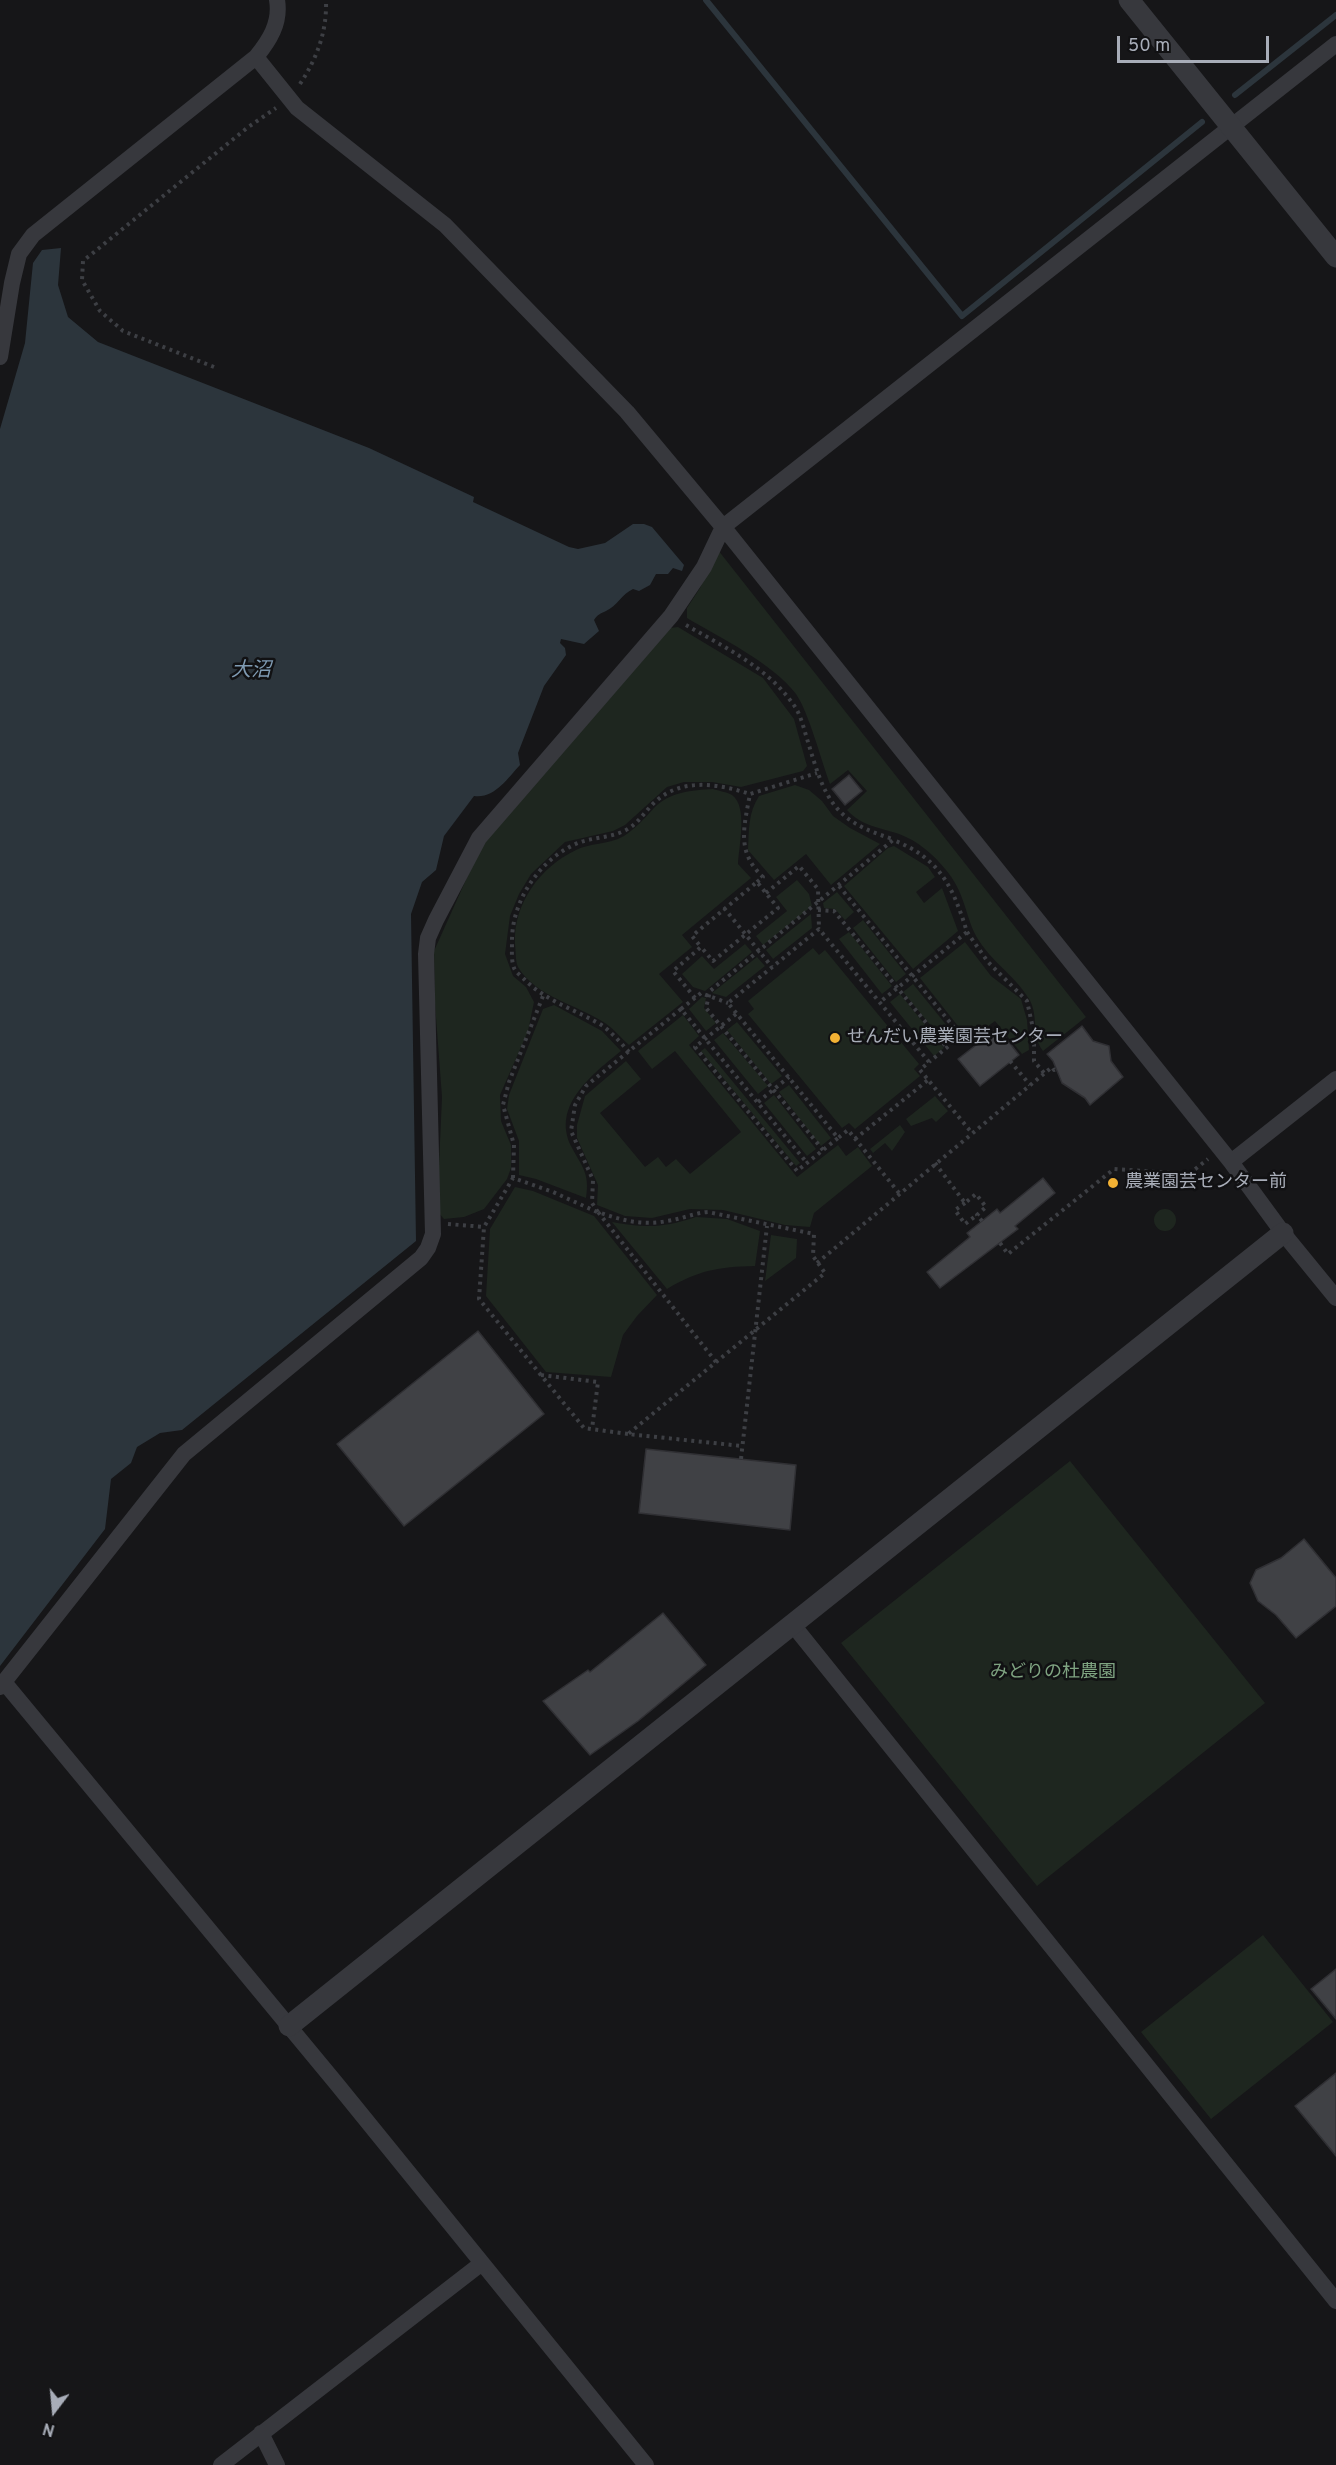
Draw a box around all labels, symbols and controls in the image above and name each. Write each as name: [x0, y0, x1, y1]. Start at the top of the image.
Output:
scale bar: [1120, 24, 1272, 62]
text: 50 m: [1128, 35, 1170, 58]
water label: 大沼: [231, 660, 271, 684]
place label: せんだい農業園芸センター: [847, 1027, 1063, 1049]
marker: せんだい農業園芸センター: [828, 1031, 842, 1045]
place label: 農業園芸センター前: [1125, 1172, 1287, 1194]
marker: 農業園芸センター前: [1106, 1176, 1120, 1190]
park label: みどりの杜農園: [990, 1662, 1116, 1684]
north arrow: [24, 2381, 84, 2441]
text: N: [41, 2417, 57, 2440]

